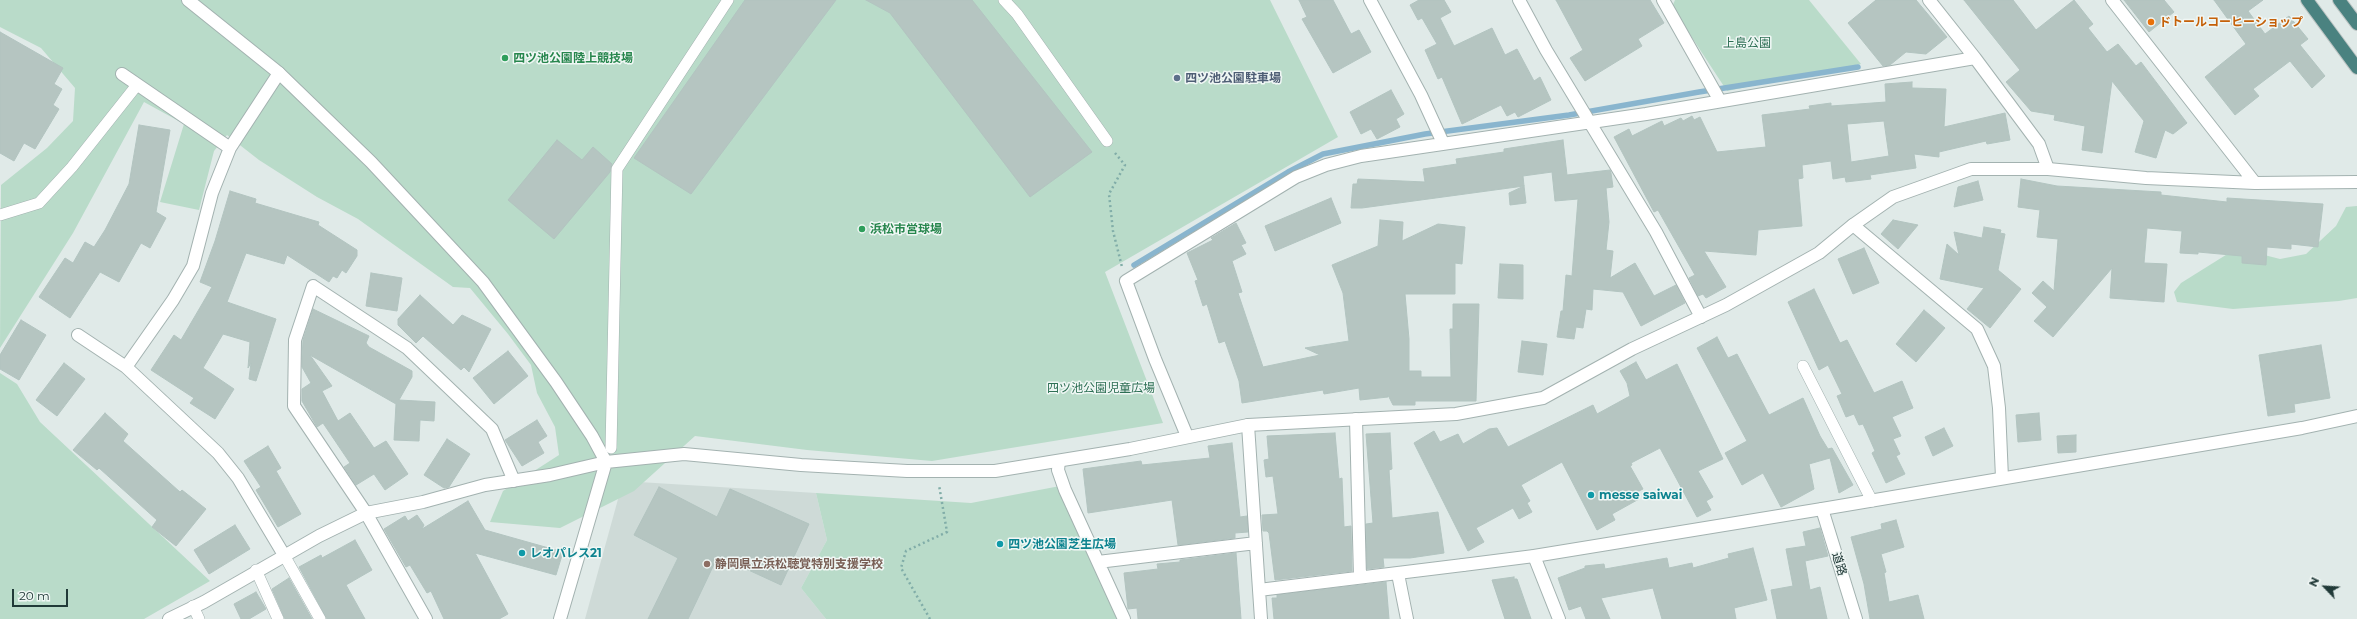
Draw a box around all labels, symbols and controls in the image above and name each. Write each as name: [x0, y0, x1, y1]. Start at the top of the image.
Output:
place label: ドトールコーヒーショップ: [2159, 15, 2303, 29]
marker: ドトールコーヒーショップ: [2146, 17, 2156, 27]
park label: 上島公園: [1723, 36, 1771, 50]
place label: 四ツ池公園陸上競技場: [513, 51, 633, 65]
marker: 四ツ池公園陸上競技場: [500, 53, 510, 63]
place label: 四ツ池公園駐車場: [1185, 71, 1281, 85]
marker: 四ツ池公園駐車場: [1172, 73, 1182, 83]
place label: 浜松市営球場: [870, 222, 942, 236]
marker: 浜松市営球場: [857, 224, 867, 234]
park label: 四ツ池公園児童広場: [1047, 381, 1155, 395]
place label: messe saiwai: [1599, 488, 1682, 502]
marker: messe saiwai: [1586, 490, 1596, 500]
place label: 四ツ池公園芝生広場: [1008, 537, 1116, 551]
marker: 四ツ池公園芝生広場: [995, 539, 1005, 549]
place label: レオパレス21: [530, 546, 602, 560]
marker: レオパレス21: [517, 548, 527, 558]
street label: 道路: [1829, 550, 1849, 578]
place label: 静岡県立浜松聴覚特別支援学校: [715, 557, 883, 571]
marker: 静岡県立浜松聴覚特別支援学校: [702, 559, 712, 569]
north arrow: [2305, 567, 2345, 607]
text: N: [2306, 575, 2322, 589]
scale bar: [14, 581, 70, 607]
text: 20 m: [19, 588, 50, 603]

